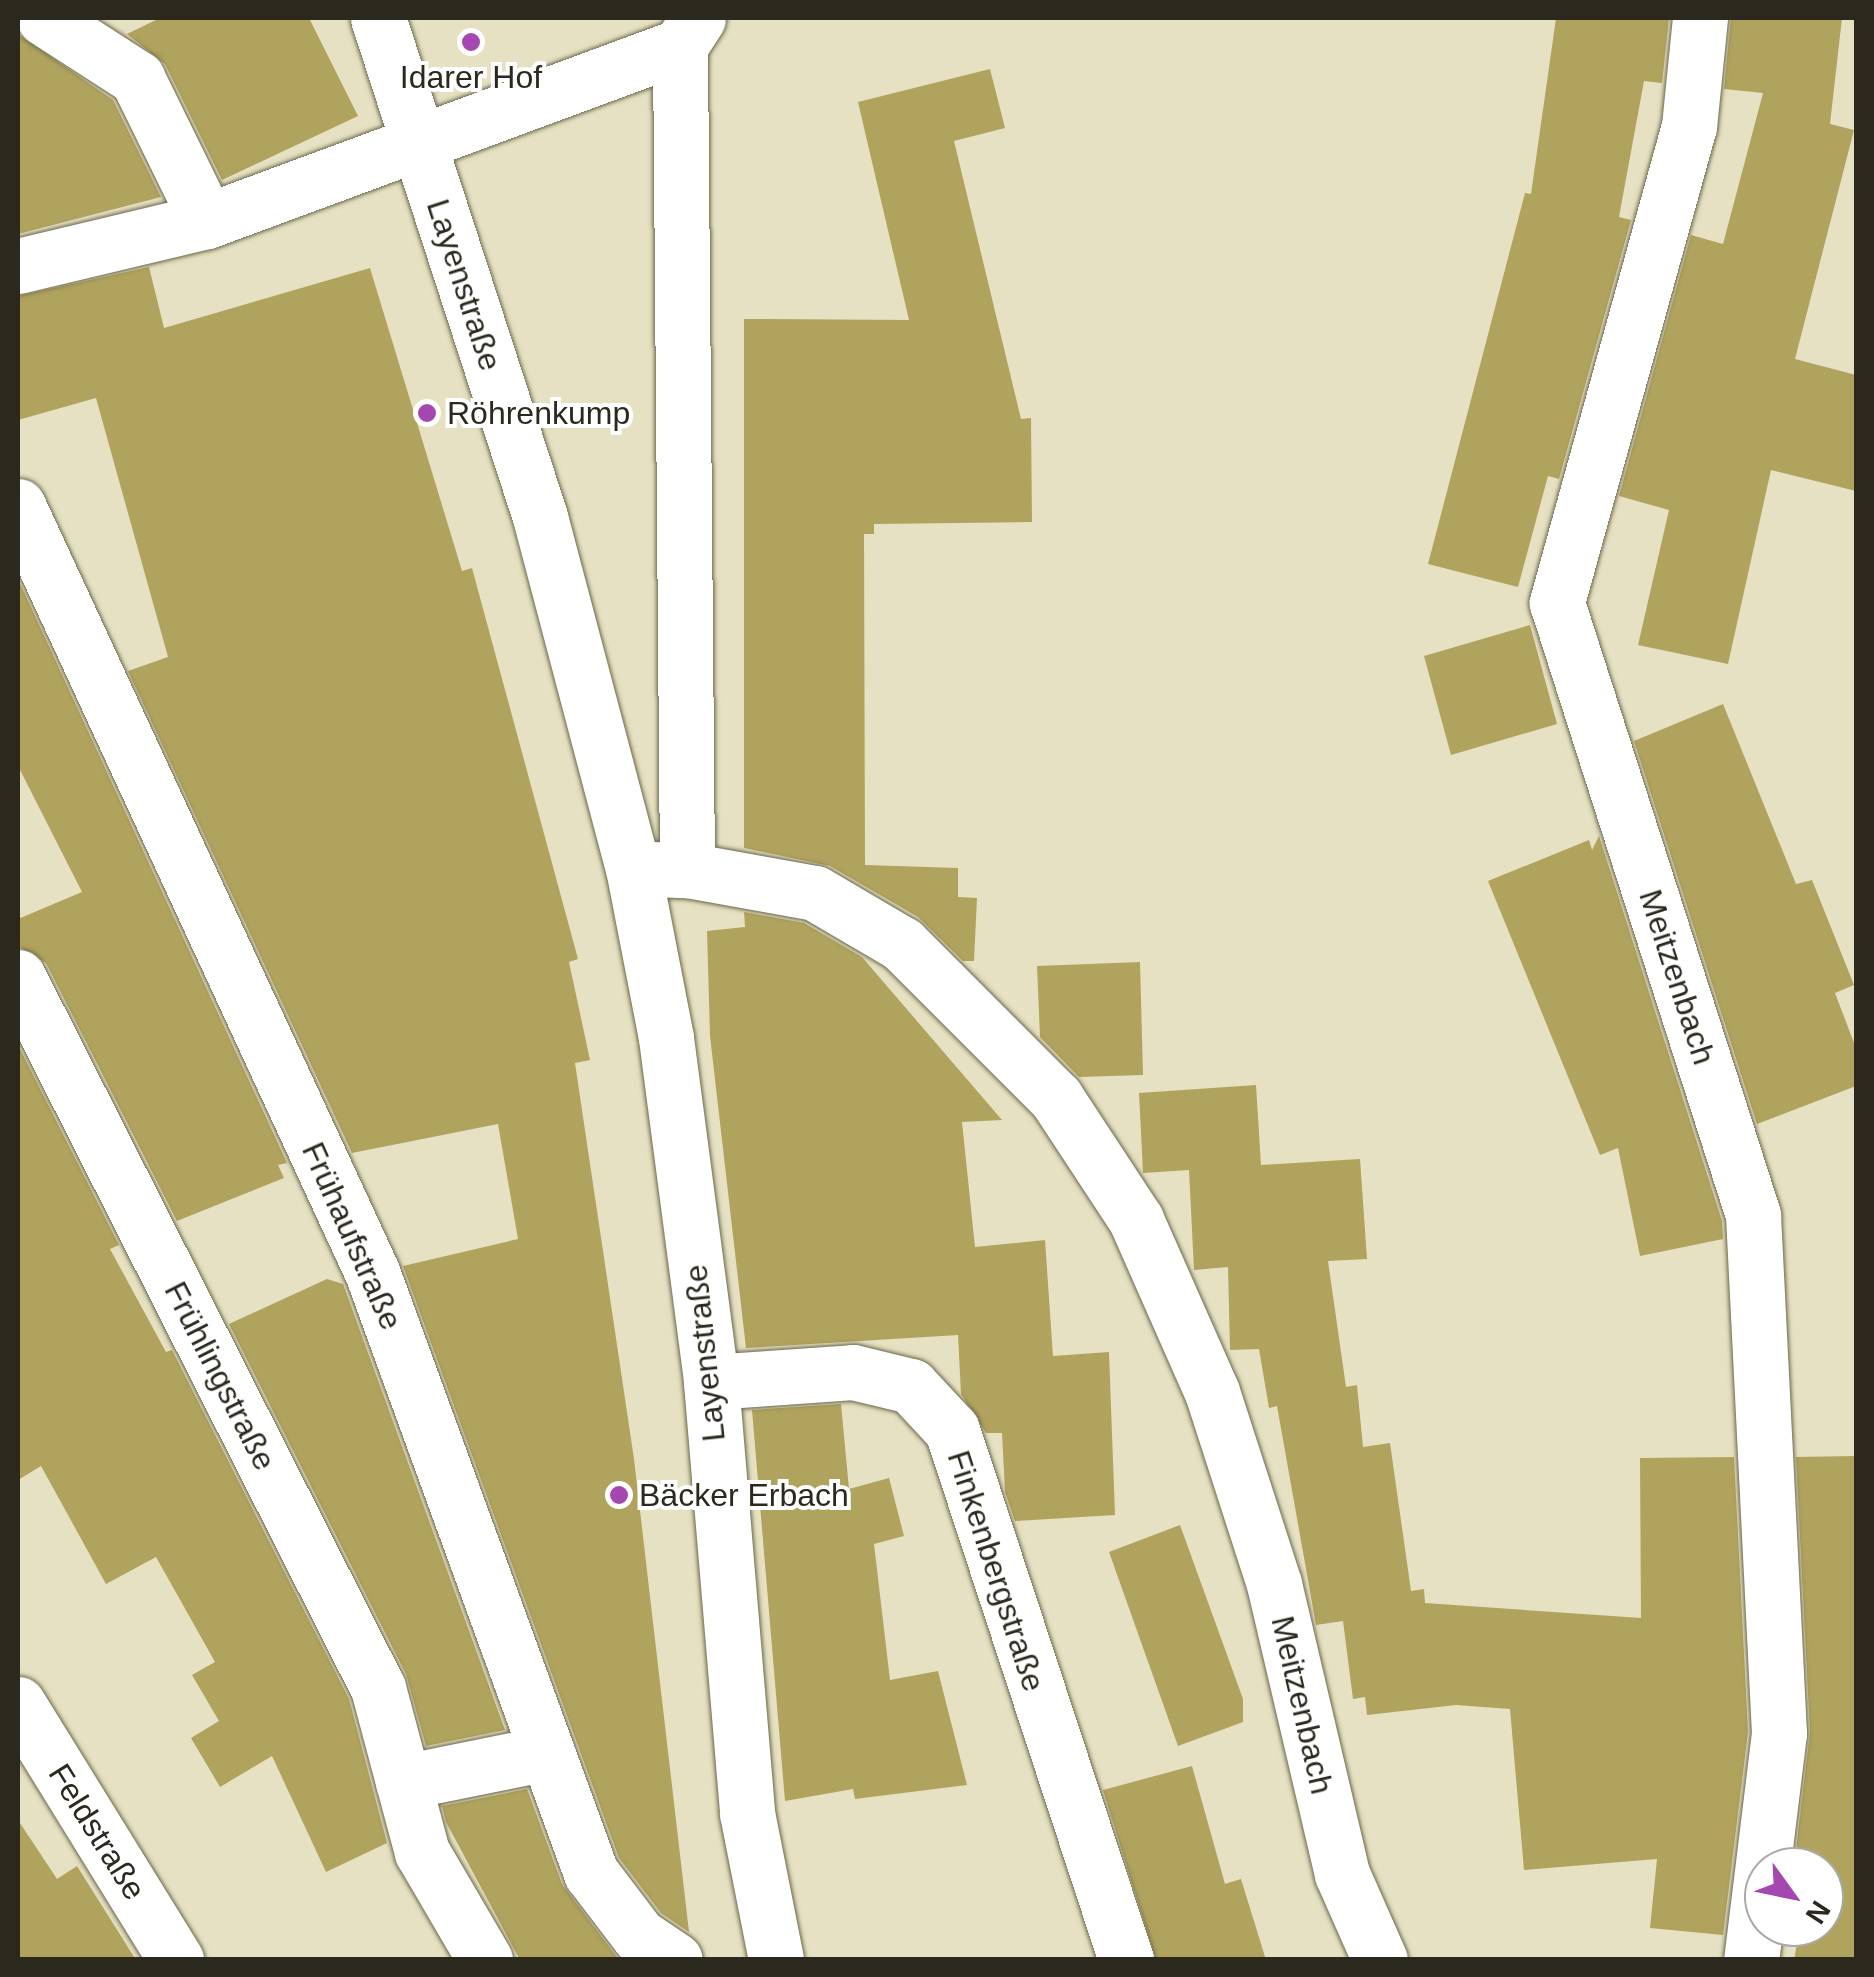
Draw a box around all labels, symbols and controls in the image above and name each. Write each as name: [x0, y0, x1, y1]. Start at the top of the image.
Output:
marker: Idarer Hof: [460, 31, 482, 53]
place label: Idarer Hof: [400, 58, 542, 96]
street label: Layenstraße: [418, 194, 510, 376]
place label: Röhrenkump: [447, 394, 630, 432]
marker: Röhrenkump: [416, 402, 438, 424]
street label: Meitzenbach: [1631, 885, 1723, 1069]
street label: Frühaufstraße: [294, 1136, 410, 1336]
street label: Layenstraße: [677, 1263, 733, 1443]
street label: Frühlingstraße: [156, 1275, 284, 1477]
street label: Finkenbergstraße: [939, 1446, 1053, 1696]
place label: Bäcker Erbach: [639, 1476, 849, 1514]
marker: Bäcker Erbach: [608, 1484, 630, 1506]
street label: Meitzenbach: [1263, 1612, 1341, 1798]
street label: Feldstraße: [40, 1757, 154, 1907]
north arrow: [1744, 1847, 1844, 1947]
text: N: [1799, 1896, 1836, 1929]

